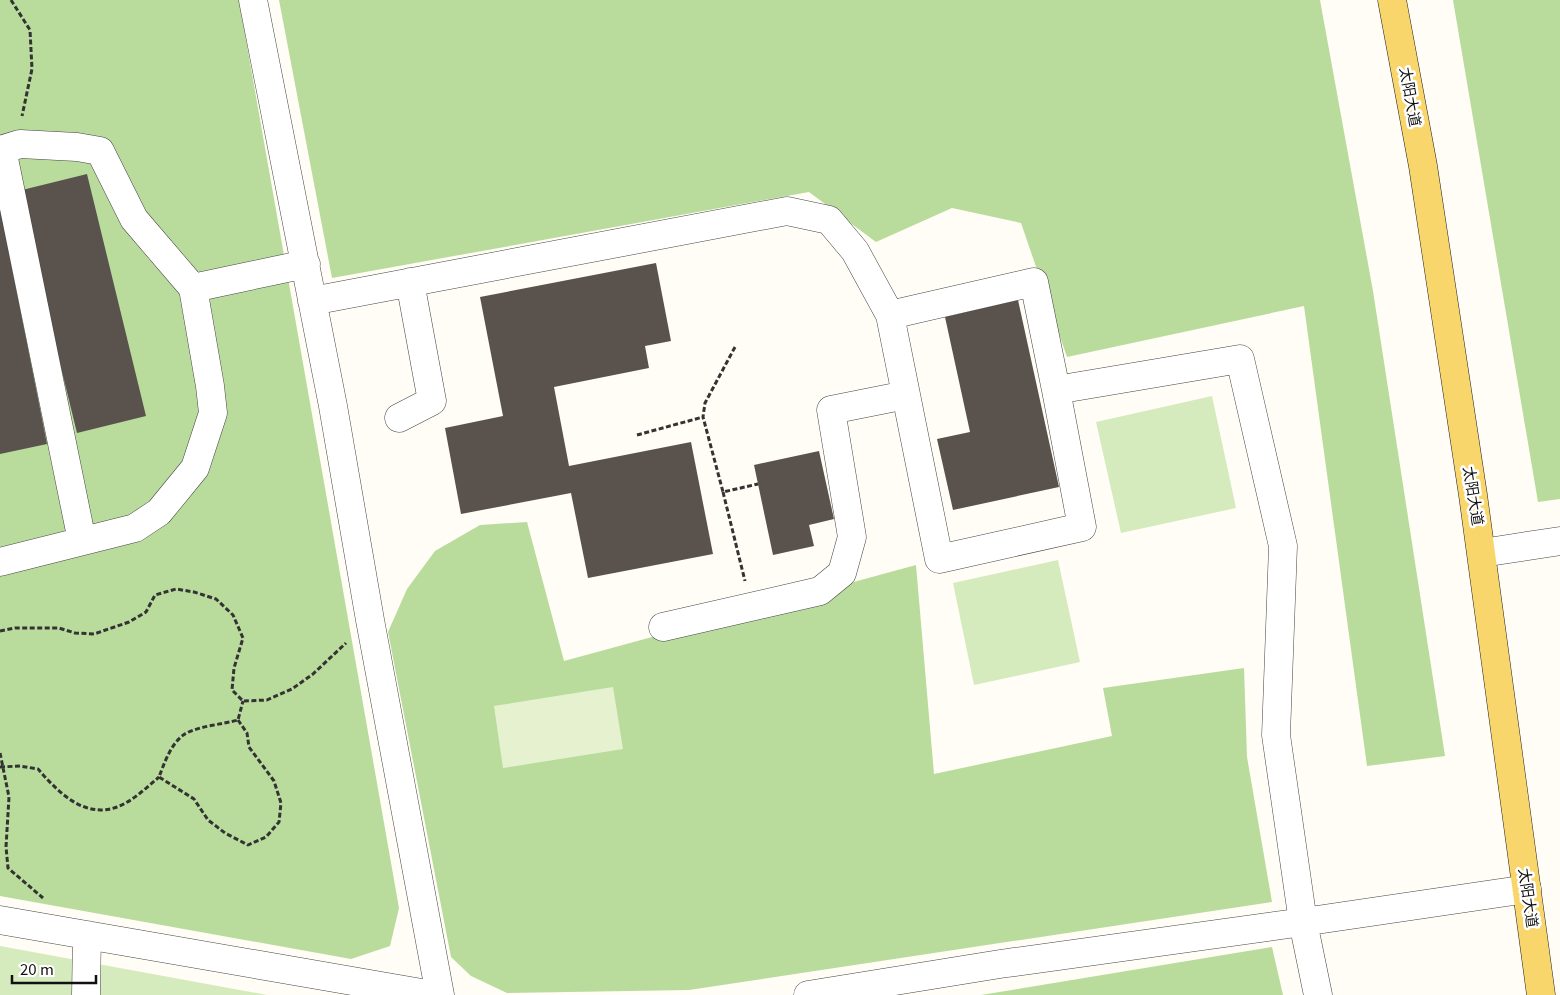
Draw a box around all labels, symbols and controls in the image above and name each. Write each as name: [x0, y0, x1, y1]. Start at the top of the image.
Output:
street label: 太阳大道: [1396, 65, 1427, 128]
street label: 太阳大道: [1459, 464, 1490, 527]
street label: 太阳大道: [1515, 867, 1544, 929]
scale bar: [12, 952, 96, 984]
text: 20 m: [20, 958, 54, 979]

